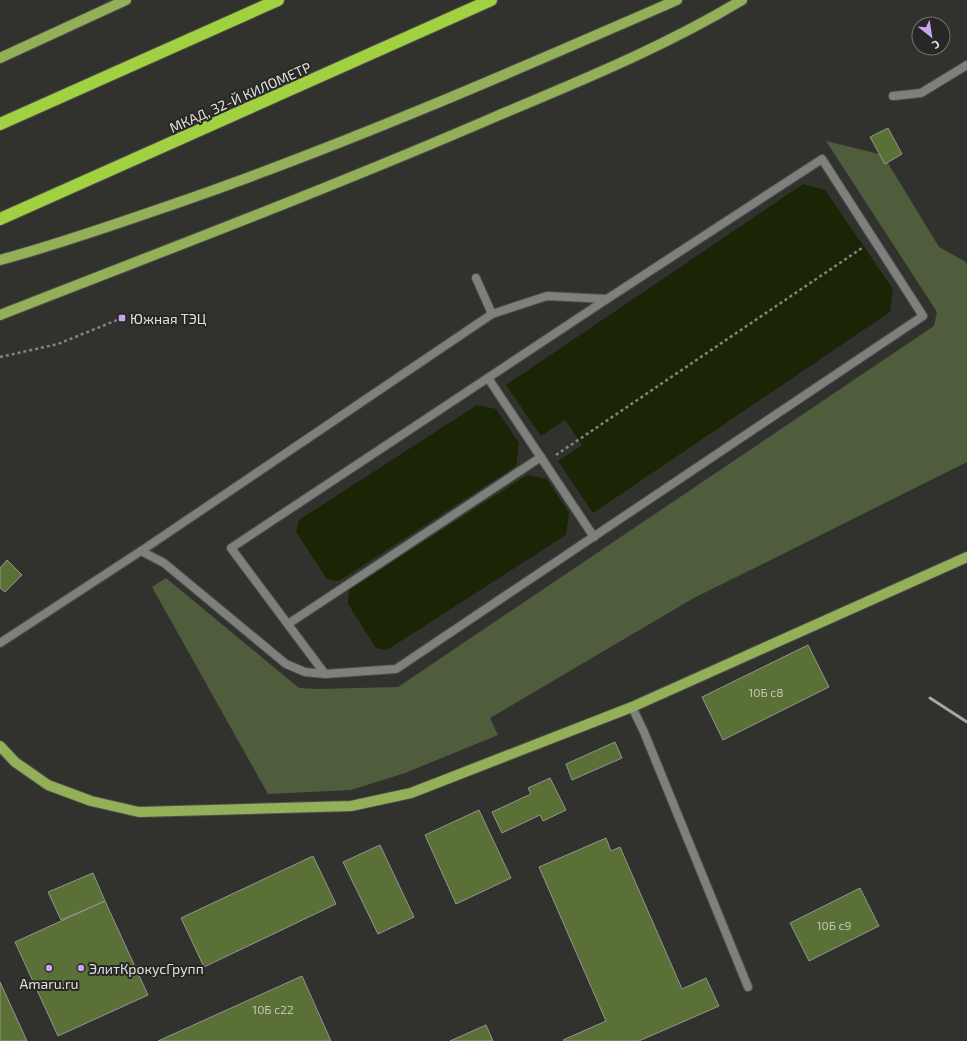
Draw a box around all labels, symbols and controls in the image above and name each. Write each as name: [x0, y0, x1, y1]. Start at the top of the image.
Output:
north arrow: [911, 16, 951, 56]
text: С: [930, 38, 942, 53]
street label: МКАД, 32-Й КИЛОМЕТР: [167, 58, 313, 136]
place label: Южная ТЭЦ: [130, 310, 207, 327]
marker: Южная ТЭЦ: [117, 313, 127, 323]
house number: 10Б с8: [748, 685, 784, 699]
house number: 10Б с9: [817, 918, 851, 932]
place label: ЭлитКрокусГрупп: [89, 960, 204, 977]
marker: Amaru.ru: [44, 963, 54, 973]
marker: ЭлитКрокусГрупп: [76, 963, 86, 973]
place label: Amaru.ru: [19, 975, 79, 992]
house number: 10Б с22: [252, 1002, 294, 1016]

